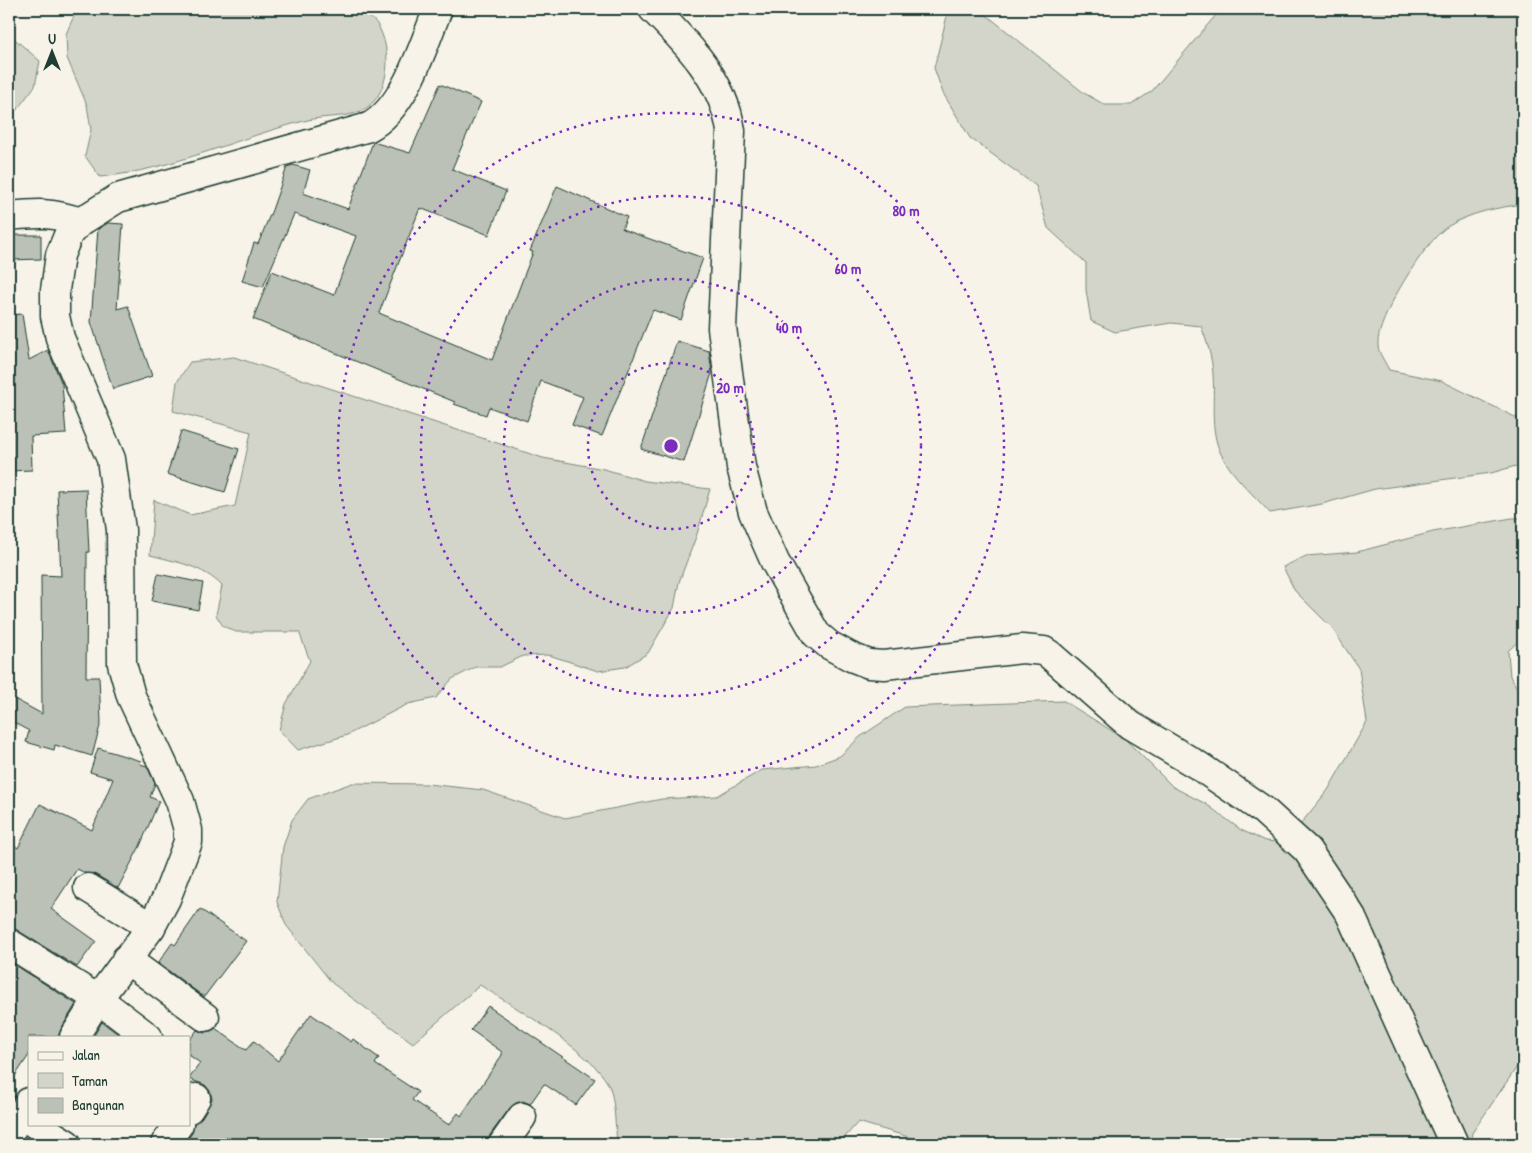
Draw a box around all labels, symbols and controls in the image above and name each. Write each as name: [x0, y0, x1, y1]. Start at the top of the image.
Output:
north arrow: [28, 28, 78, 78]
text: U: [48, 29, 56, 48]
text: 80 m: [893, 200, 919, 221]
text: 60 m: [835, 258, 861, 279]
text: 40 m: [776, 317, 802, 338]
text: 20 m: [716, 377, 744, 398]
centre of rings: [662, 437, 680, 455]
legend: [28, 1036, 190, 1126]
text: Jalan: [72, 1044, 100, 1065]
text: Taman: [72, 1070, 108, 1091]
text: Bangunan: [72, 1094, 125, 1115]

